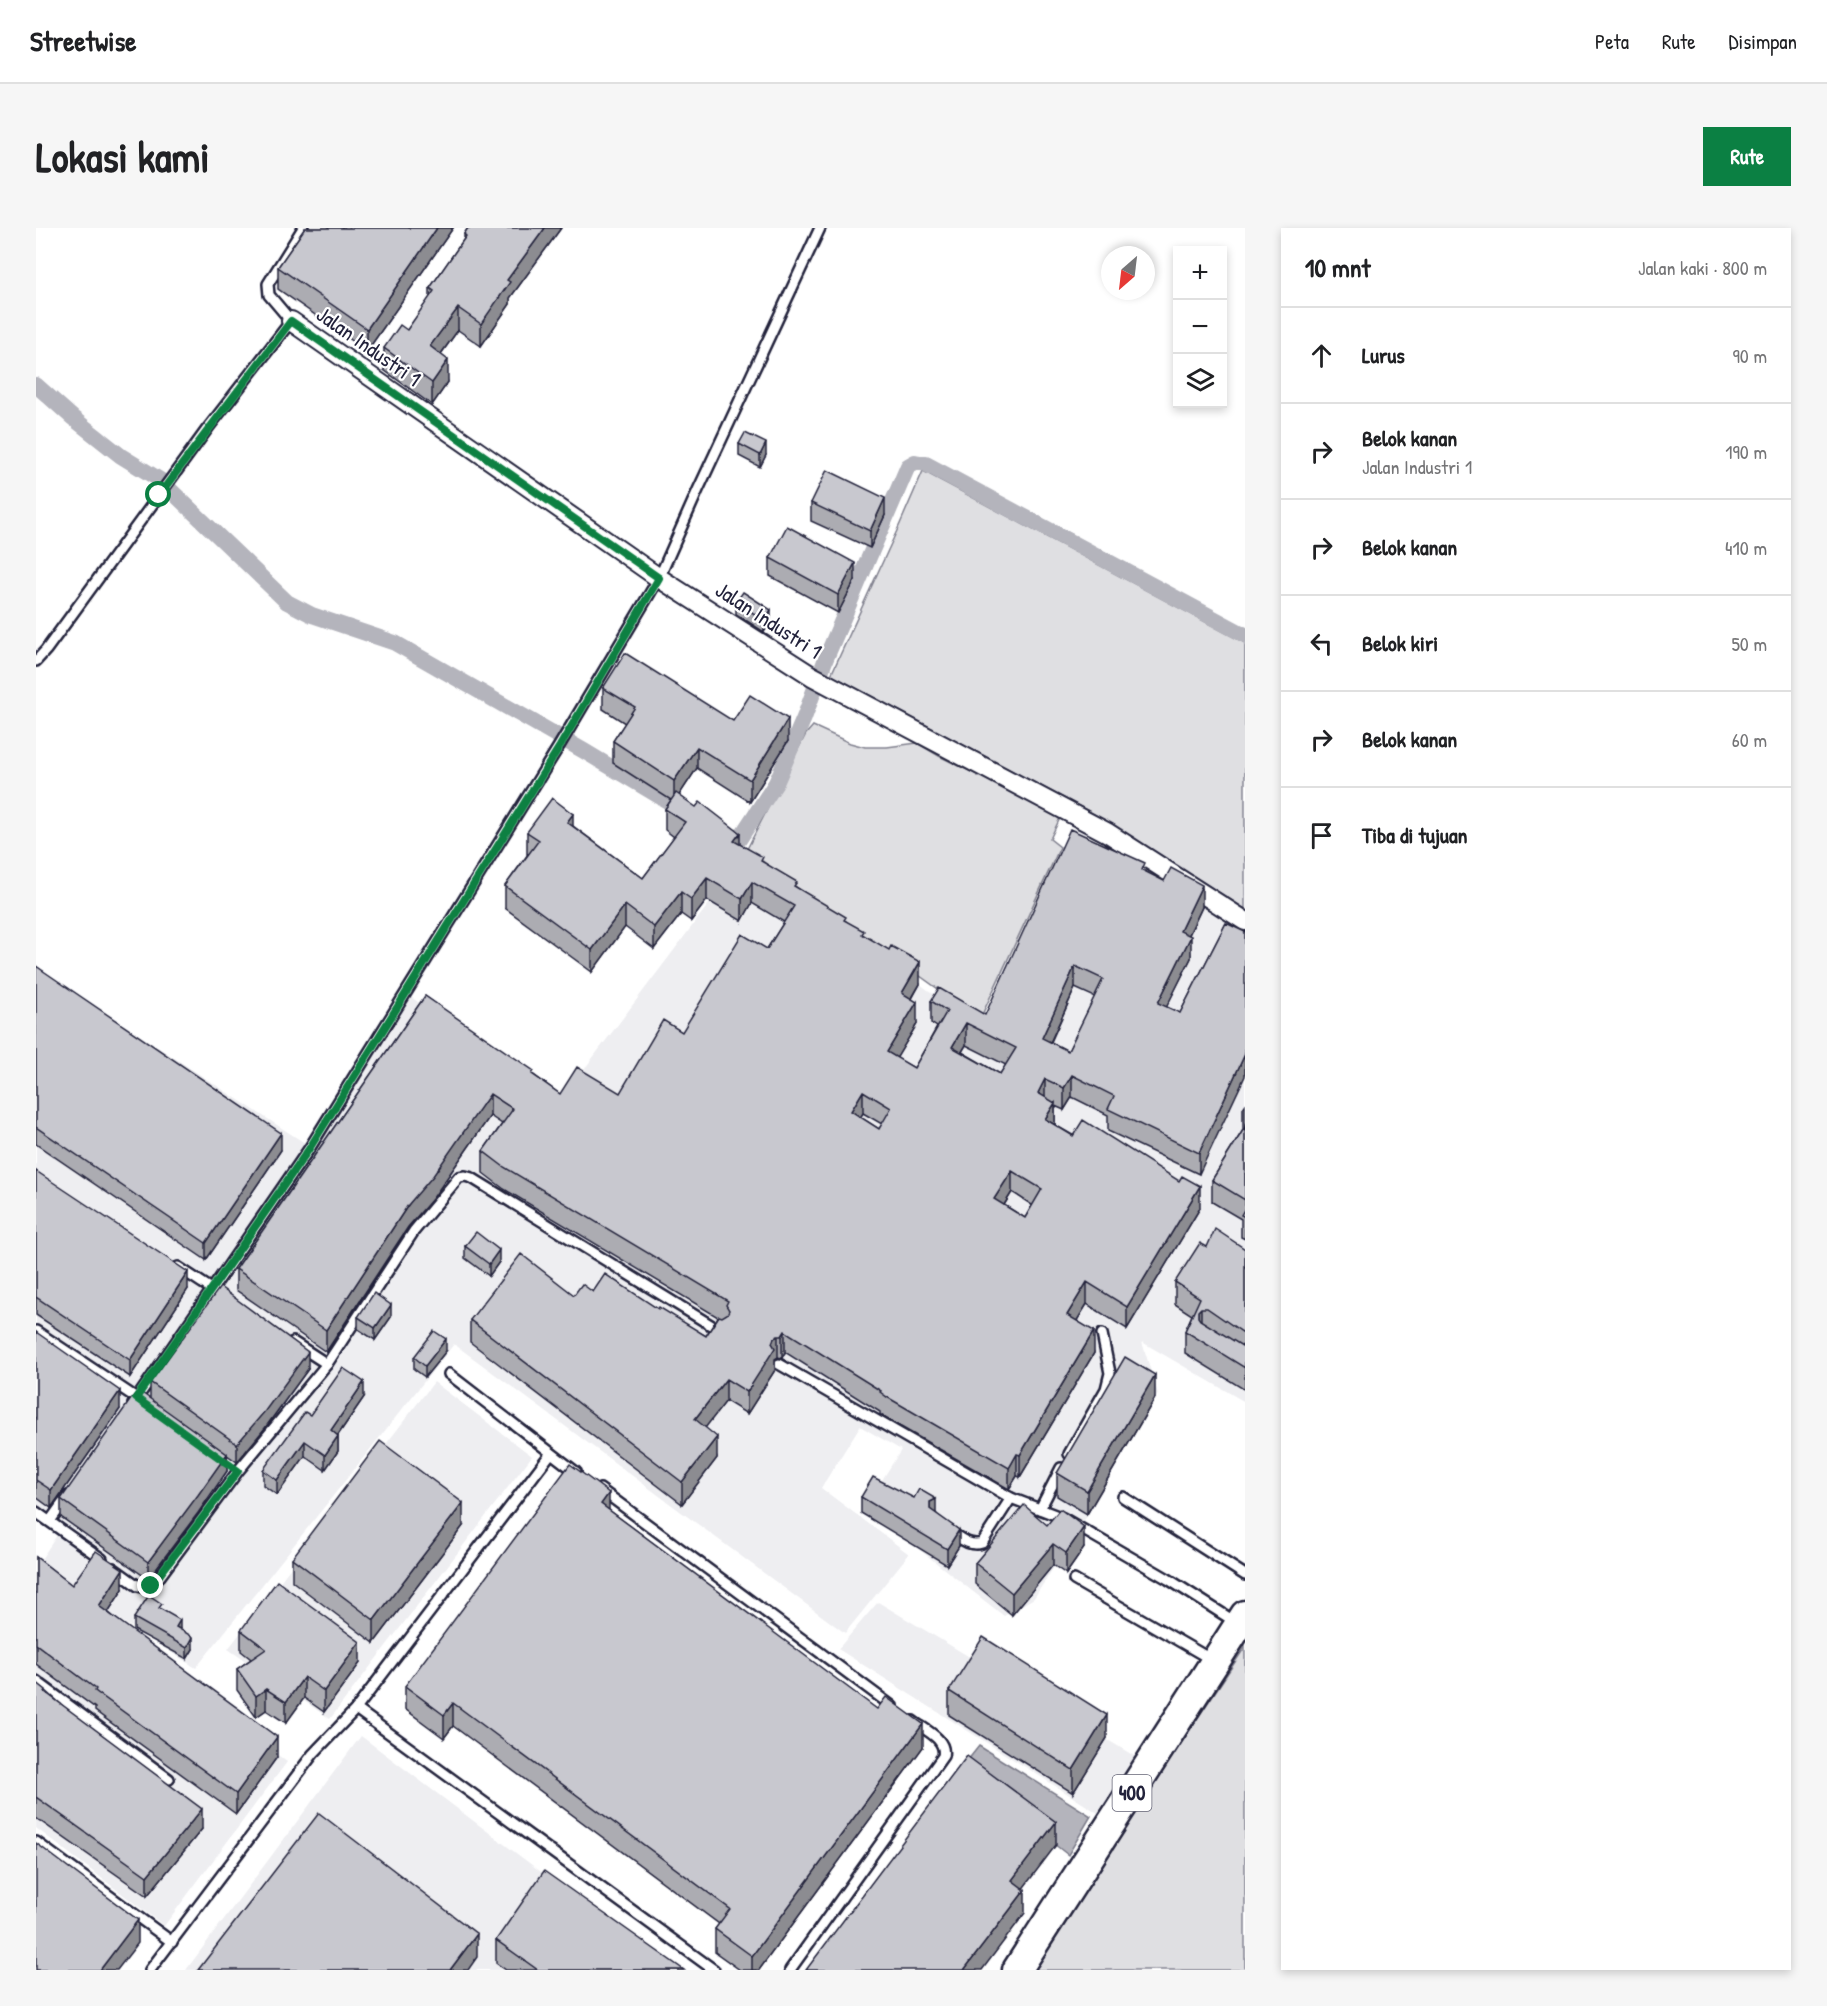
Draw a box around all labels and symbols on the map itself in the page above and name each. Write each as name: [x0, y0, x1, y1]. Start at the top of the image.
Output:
north arrow: [1101, 246, 1155, 300]
street label: Jalan Industri 1: [311, 299, 427, 393]
route start: [145, 481, 171, 507]
street label: Jalan Industri 1: [710, 574, 828, 666]
route end: [137, 1572, 163, 1598]
road number: 400: [1112, 1775, 1152, 1811]

